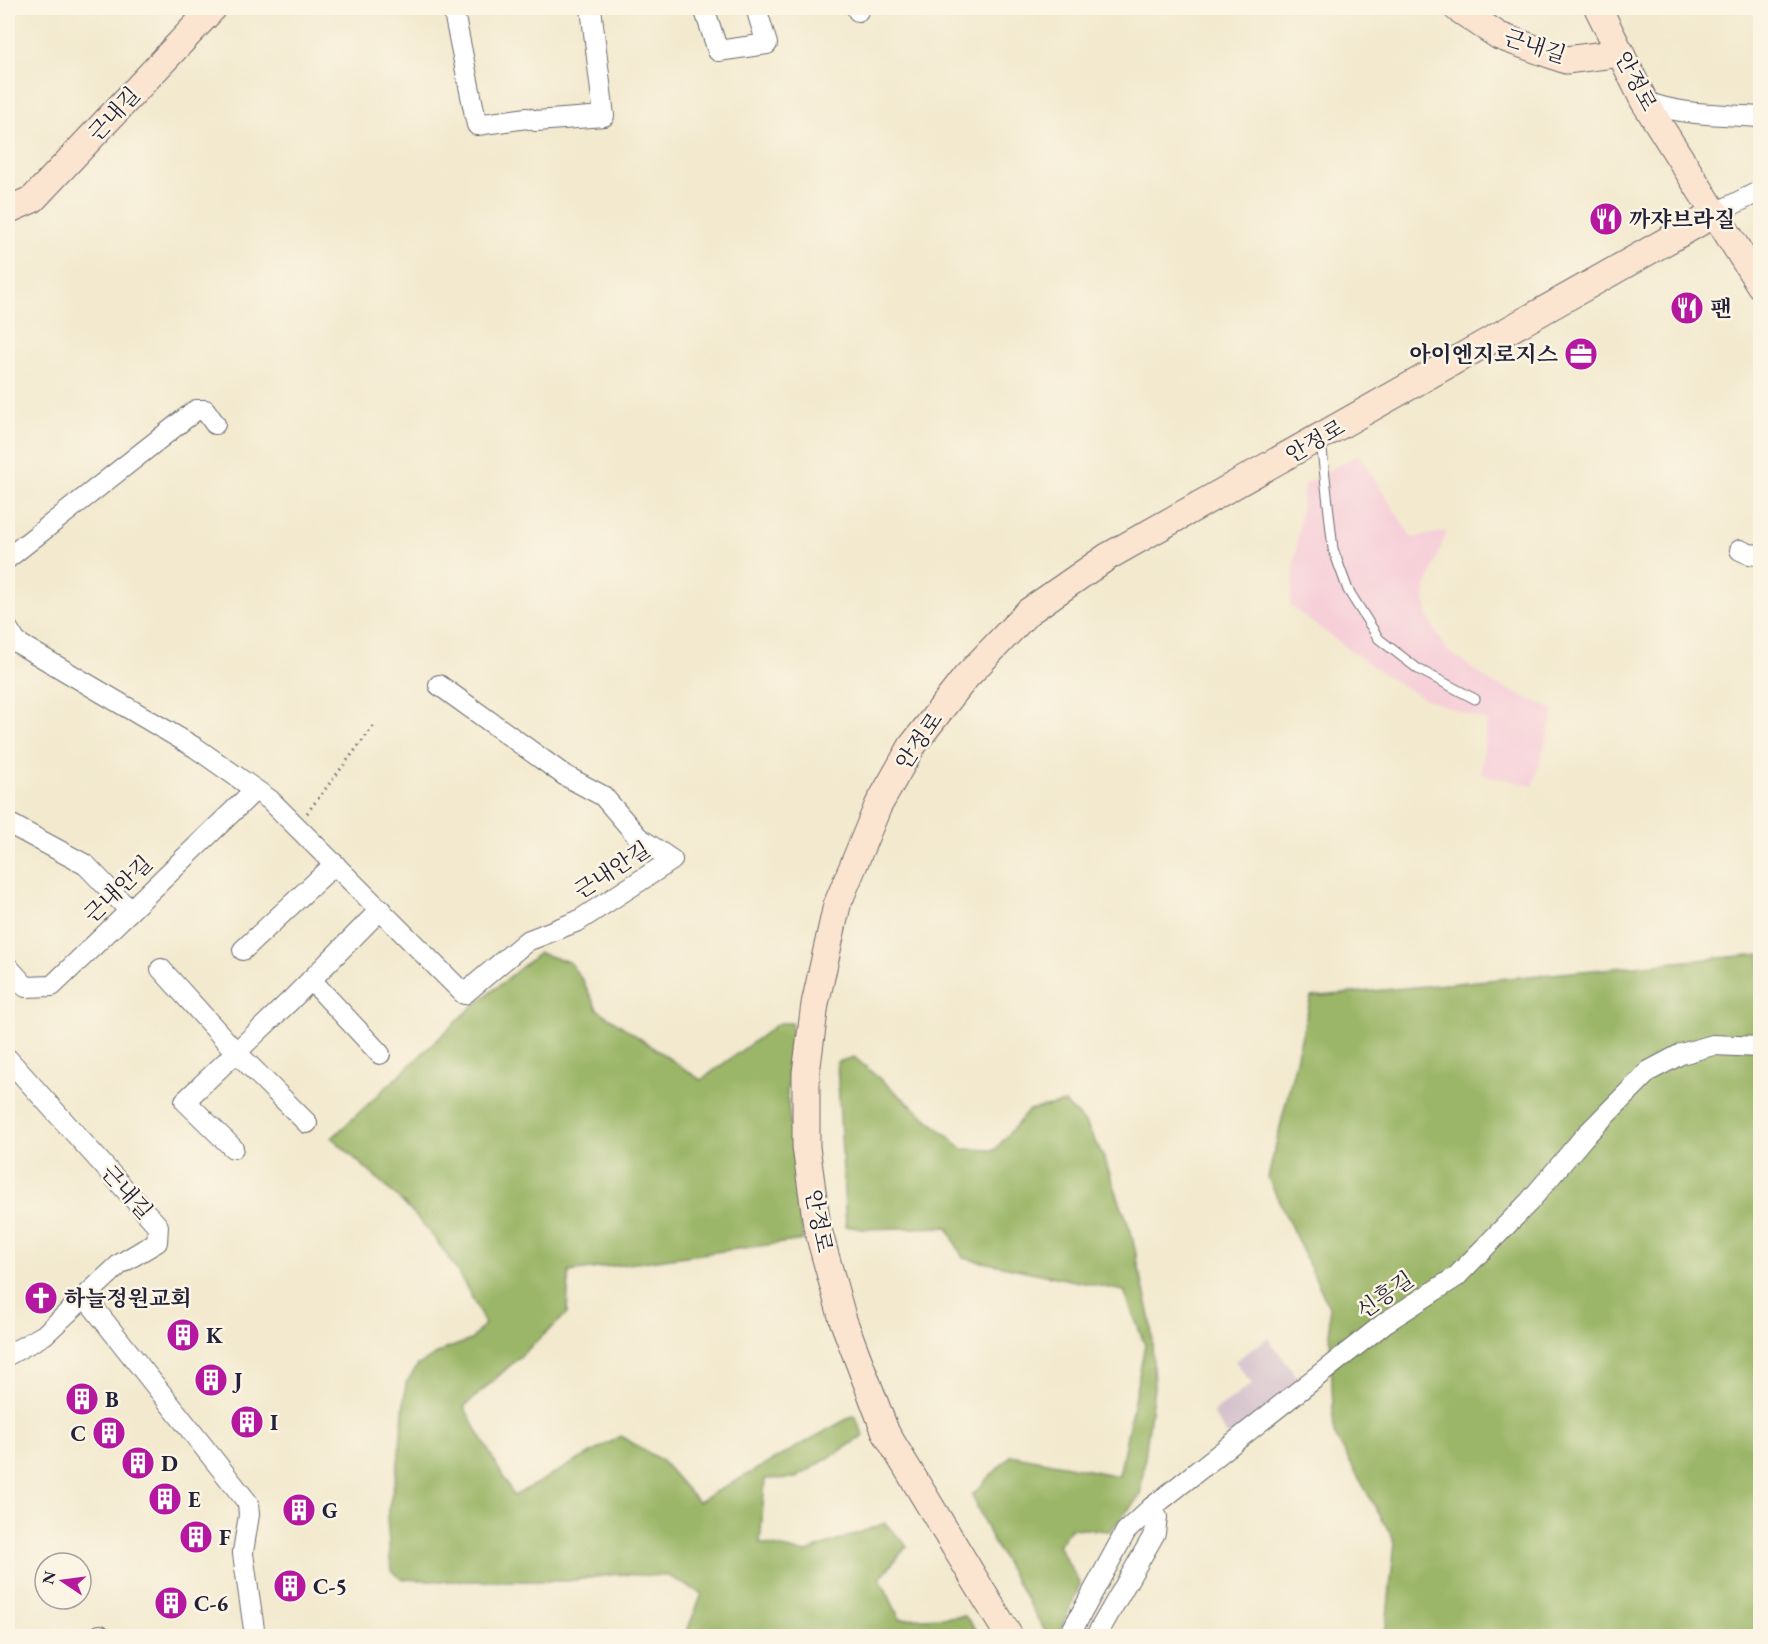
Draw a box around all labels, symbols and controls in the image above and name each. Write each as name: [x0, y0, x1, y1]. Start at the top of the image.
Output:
street label: 근내길: [1500, 22, 1570, 70]
street label: 안정로: [1608, 46, 1664, 116]
street label: 근내길: [82, 81, 146, 147]
restaurant icon: 까쟈브라질: [1588, 201, 1624, 237]
place label: 까쟈브라질: [1629, 205, 1735, 234]
restaurant icon: 팬: [1669, 290, 1705, 326]
place label: 팬: [1710, 294, 1731, 323]
office icon: 아이엔지로지스: [1563, 336, 1599, 372]
place label: 아이엔지로지스: [1409, 340, 1558, 369]
street label: 안정로: [1280, 413, 1350, 469]
street label: 안정로: [889, 707, 949, 775]
street label: 근내안길: [568, 835, 656, 905]
street label: 근내안길: [77, 849, 159, 929]
street label: 근내길: [95, 1159, 159, 1225]
street label: 안정로: [799, 1187, 839, 1255]
street label: 신흥길: [1351, 1265, 1419, 1325]
church icon: 하늘정원교회: [23, 1280, 59, 1316]
place label: 하늘정원교회: [64, 1284, 192, 1313]
building icon: K: [165, 1317, 201, 1353]
place label: K: [206, 1321, 223, 1350]
building icon: J: [193, 1362, 229, 1398]
place label: J: [232, 1366, 242, 1395]
building icon: B: [64, 1381, 100, 1417]
place label: B: [105, 1385, 119, 1414]
building icon: I: [229, 1404, 265, 1440]
place label: I: [270, 1408, 278, 1437]
building icon: C: [91, 1415, 127, 1451]
place label: C: [70, 1419, 86, 1448]
building icon: D: [120, 1445, 156, 1481]
place label: D: [161, 1449, 178, 1478]
building icon: E: [147, 1481, 183, 1517]
place label: E: [188, 1485, 201, 1514]
building icon: G: [281, 1492, 317, 1528]
place label: G: [322, 1496, 338, 1525]
building icon: F: [178, 1519, 214, 1555]
place label: F: [219, 1523, 231, 1552]
north arrow: [33, 1551, 93, 1611]
building icon: C-5: [272, 1568, 308, 1604]
text: N: [37, 1569, 61, 1586]
place label: C-5: [313, 1572, 347, 1601]
building icon: C-6: [153, 1585, 189, 1621]
place label: C-6: [194, 1589, 229, 1618]

